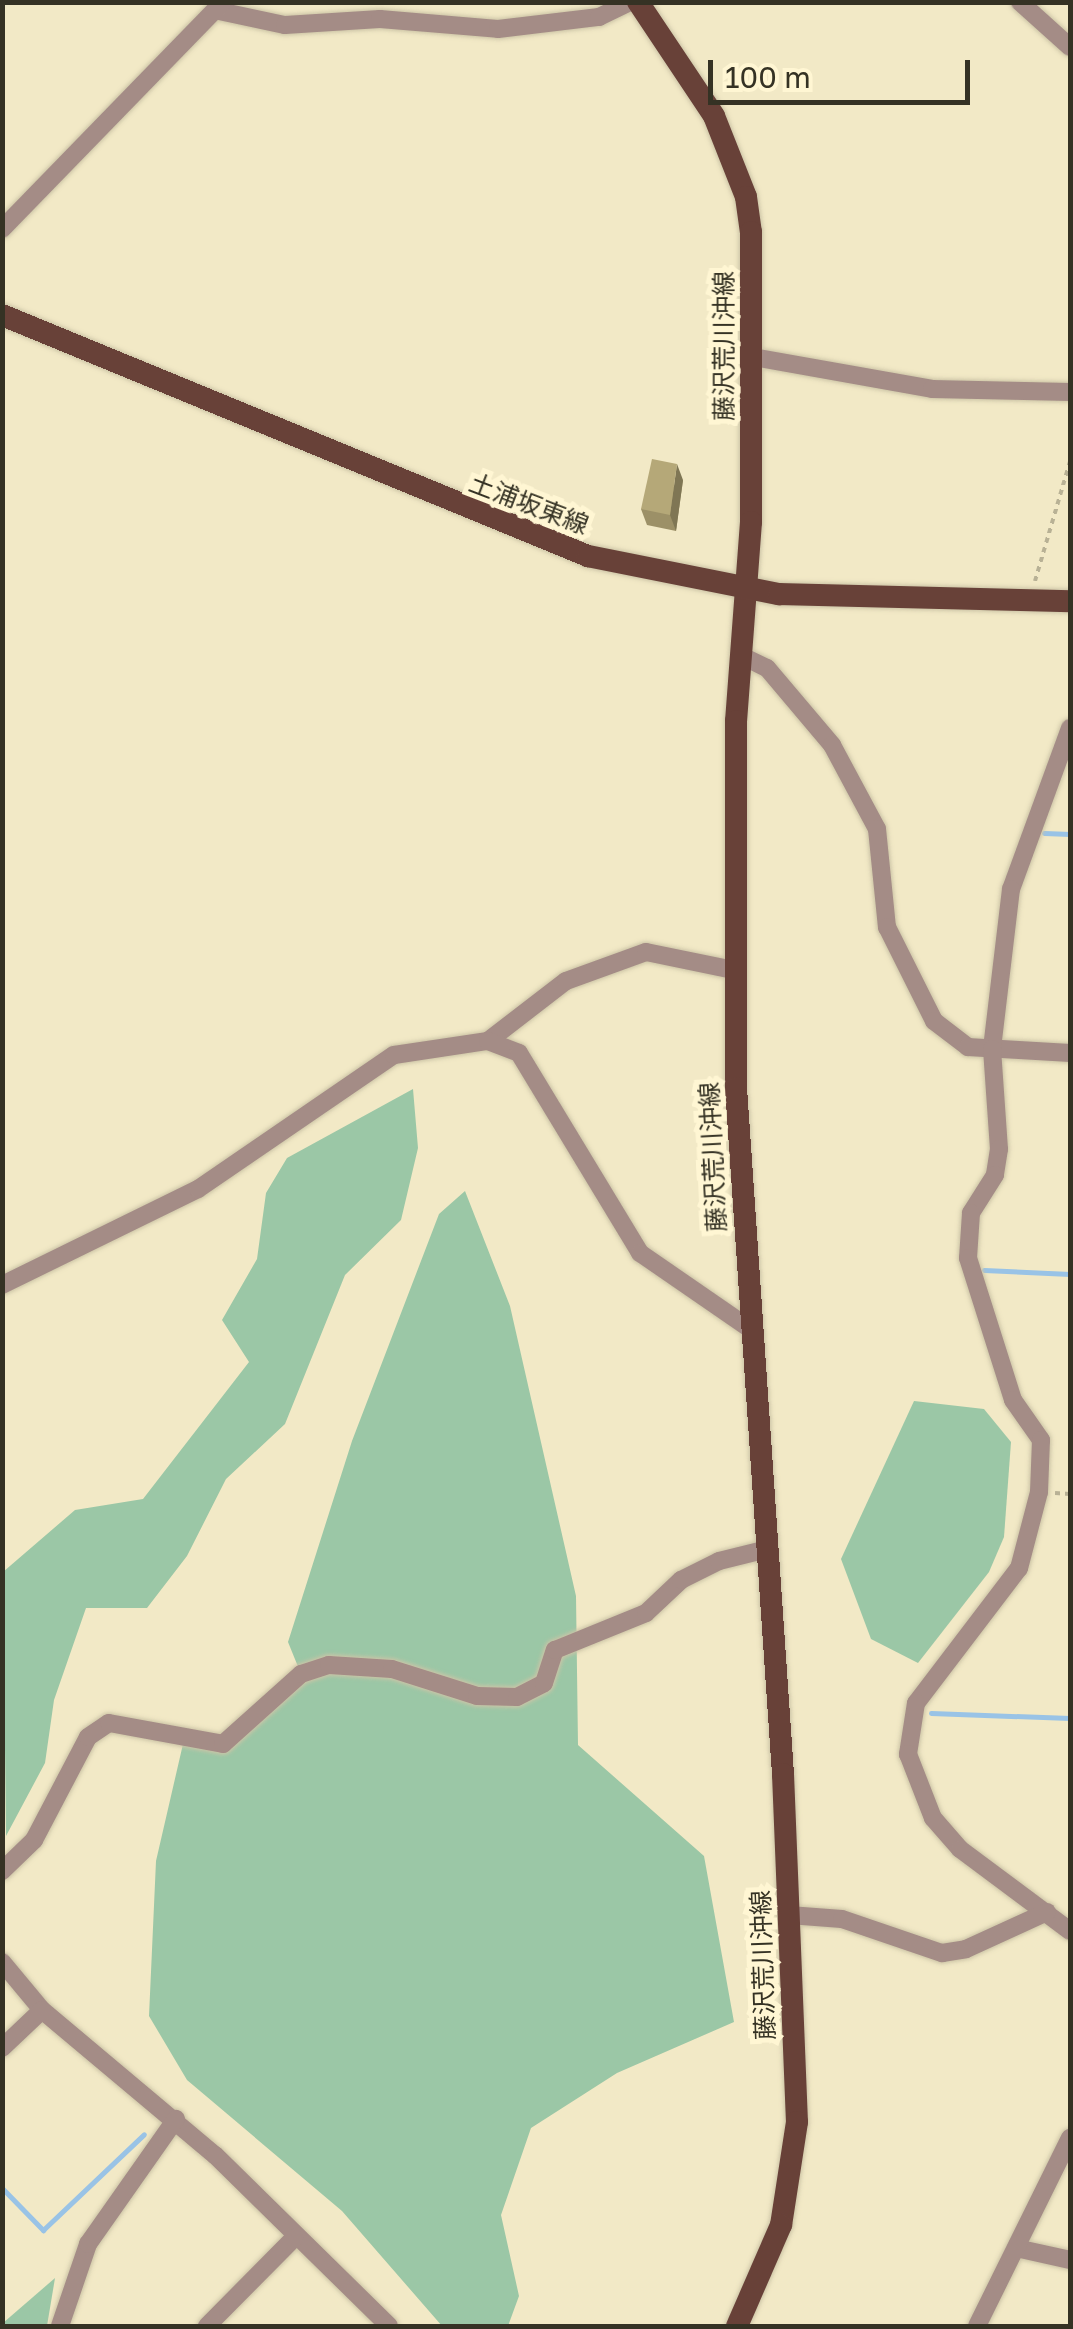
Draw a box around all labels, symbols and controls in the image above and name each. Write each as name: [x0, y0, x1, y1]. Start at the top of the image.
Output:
scale bar: [713, 40, 976, 102]
text: 100 m: [725, 59, 811, 95]
street label: 藤沢荒川沖線: [709, 271, 739, 421]
street label: 土浦坂東線: [465, 468, 593, 540]
street label: 藤沢荒川沖線: [694, 1081, 732, 1233]
street label: 藤沢荒川沖線: [745, 1890, 781, 2040]

